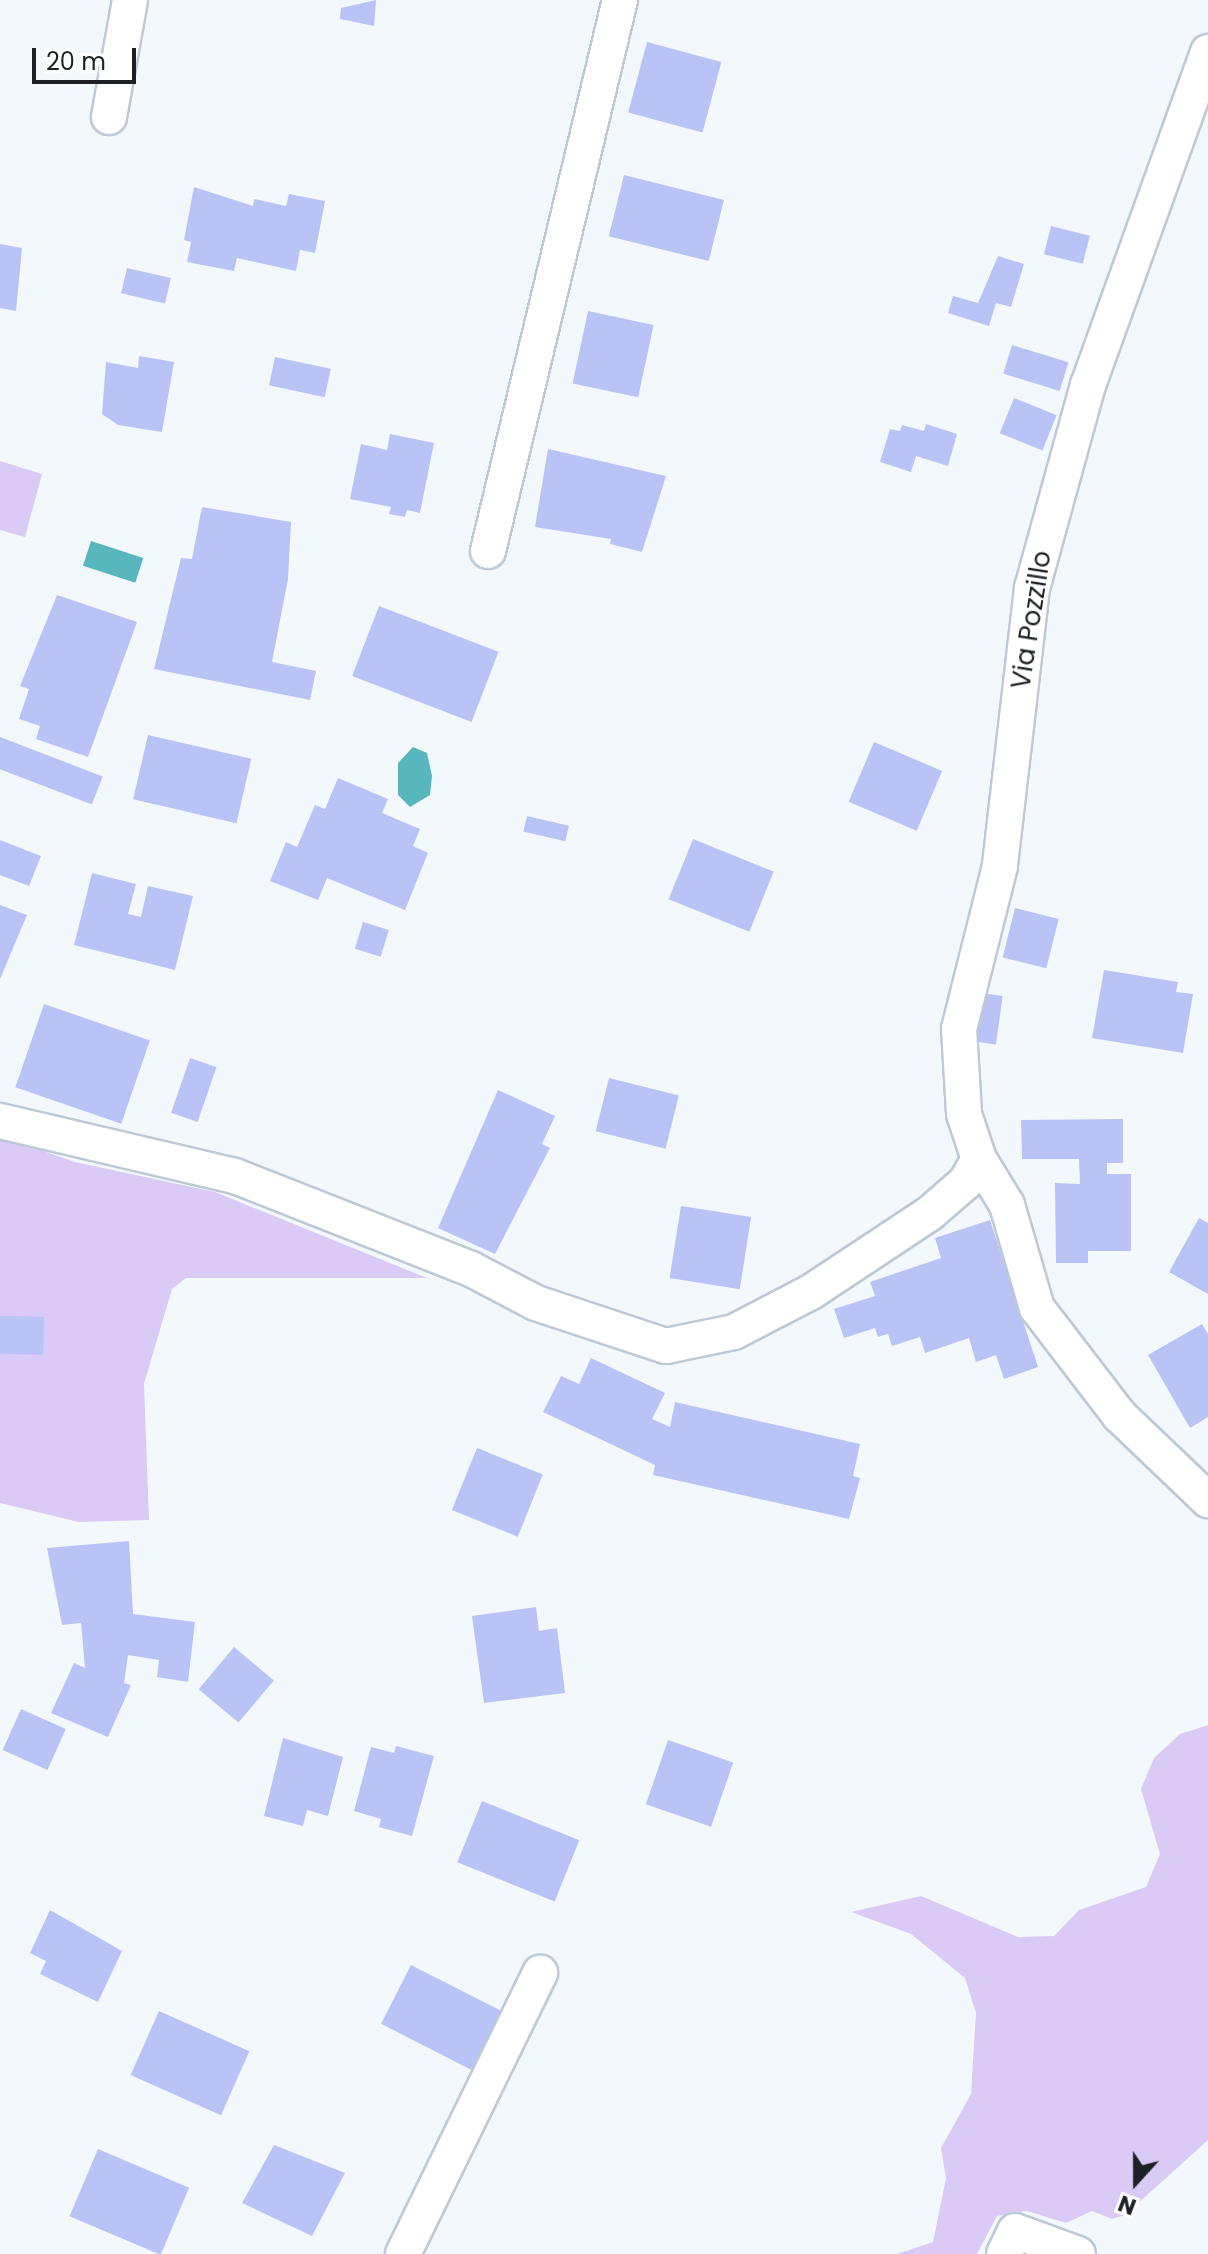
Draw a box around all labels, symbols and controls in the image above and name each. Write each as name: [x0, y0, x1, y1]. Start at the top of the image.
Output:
scale bar: [36, 32, 140, 82]
text: 20 m: [46, 45, 106, 78]
street label: Via Pozzillo: [1006, 549, 1058, 691]
north arrow: [1096, 2142, 1176, 2222]
text: N: [1114, 2187, 1141, 2222]

